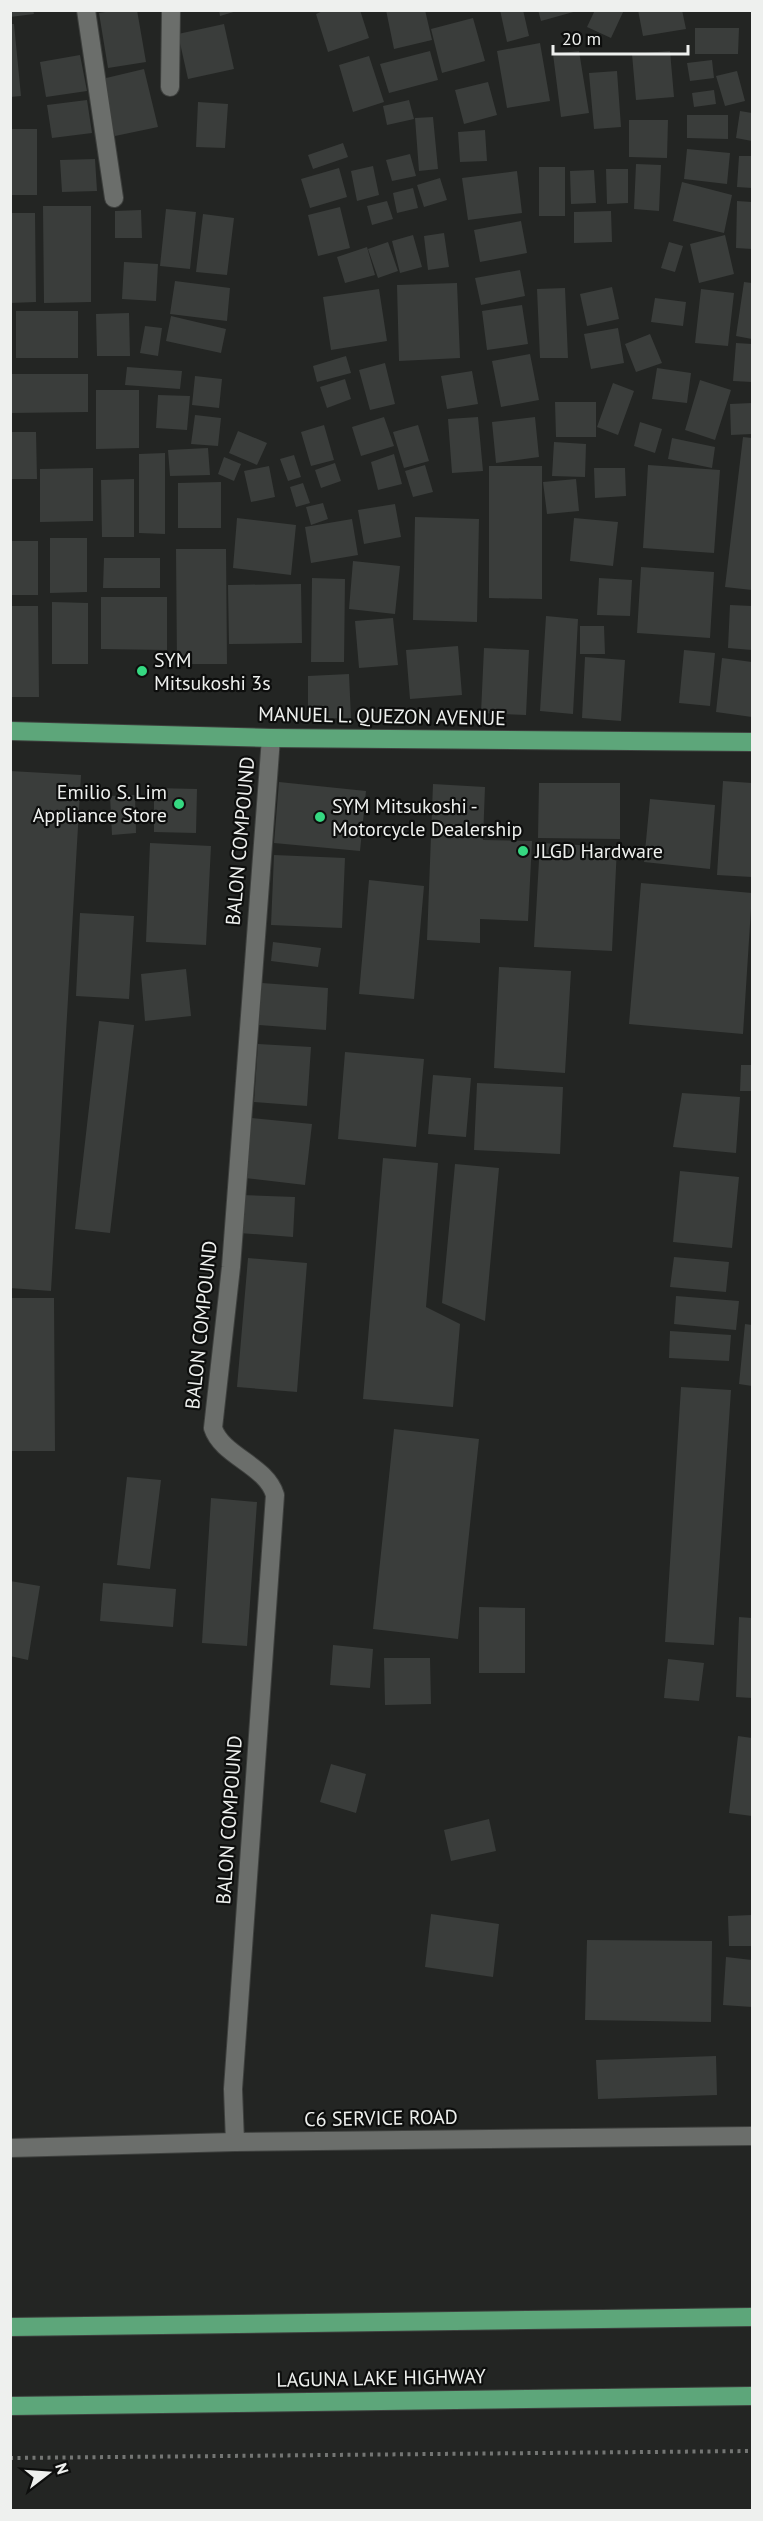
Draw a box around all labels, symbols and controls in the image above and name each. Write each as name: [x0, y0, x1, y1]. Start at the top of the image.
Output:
scale bar: [553, 18, 688, 56]
text: 20 m: [562, 27, 601, 50]
place label: SYM Mitsukoshi 3s: [154, 647, 271, 696]
marker: SYM Mitsukoshi 3s: [135, 664, 149, 678]
street label: MANUEL L. QUEZON AVENUE: [258, 701, 506, 731]
street label: BALON COMPOUND: [220, 755, 260, 927]
place label: Emilio S. Lim Appliance Store: [33, 779, 167, 828]
place label: SYM Mitsukoshi - Motorcycle Dealership: [332, 793, 522, 842]
marker: Emilio S. Lim Appliance Store: [172, 797, 186, 811]
marker: SYM Mitsukoshi - Motorcycle Dealership: [313, 810, 327, 824]
place label: JLGD Hardware: [534, 838, 663, 864]
marker: JLGD Hardware: [516, 844, 530, 858]
street label: BALON COMPOUND: [179, 1239, 223, 1411]
street label: BALON COMPOUND: [210, 1735, 248, 1905]
street label: C6 SERVICE ROAD: [304, 2104, 458, 2132]
street label: LAGUNA LAKE HIGHWAY: [276, 2363, 487, 2393]
north arrow: [18, 2443, 78, 2503]
text: N: [51, 2461, 73, 2477]

